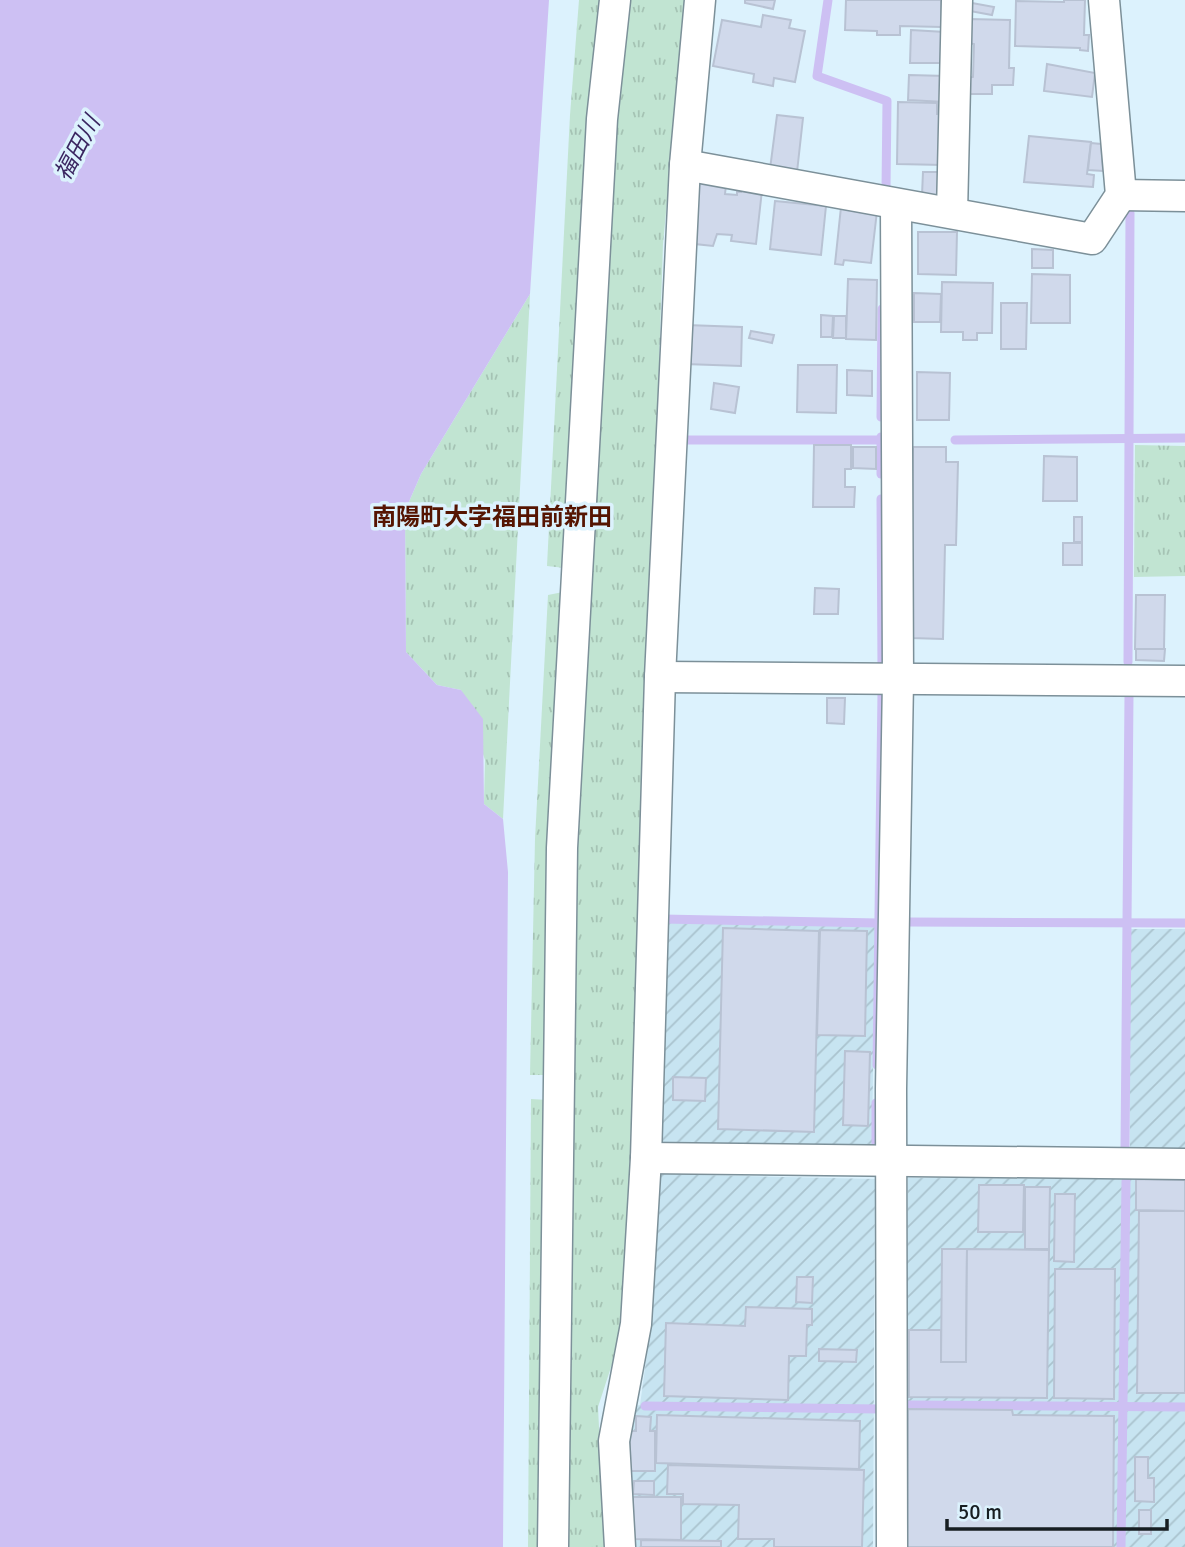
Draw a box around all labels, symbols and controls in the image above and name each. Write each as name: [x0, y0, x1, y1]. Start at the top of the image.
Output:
water label: 福田川: [48, 108, 108, 186]
district label: 南陽町大字福田前新田: [372, 502, 612, 532]
scale bar: [947, 1488, 1168, 1532]
text: 50 m: [958, 1499, 1002, 1525]

